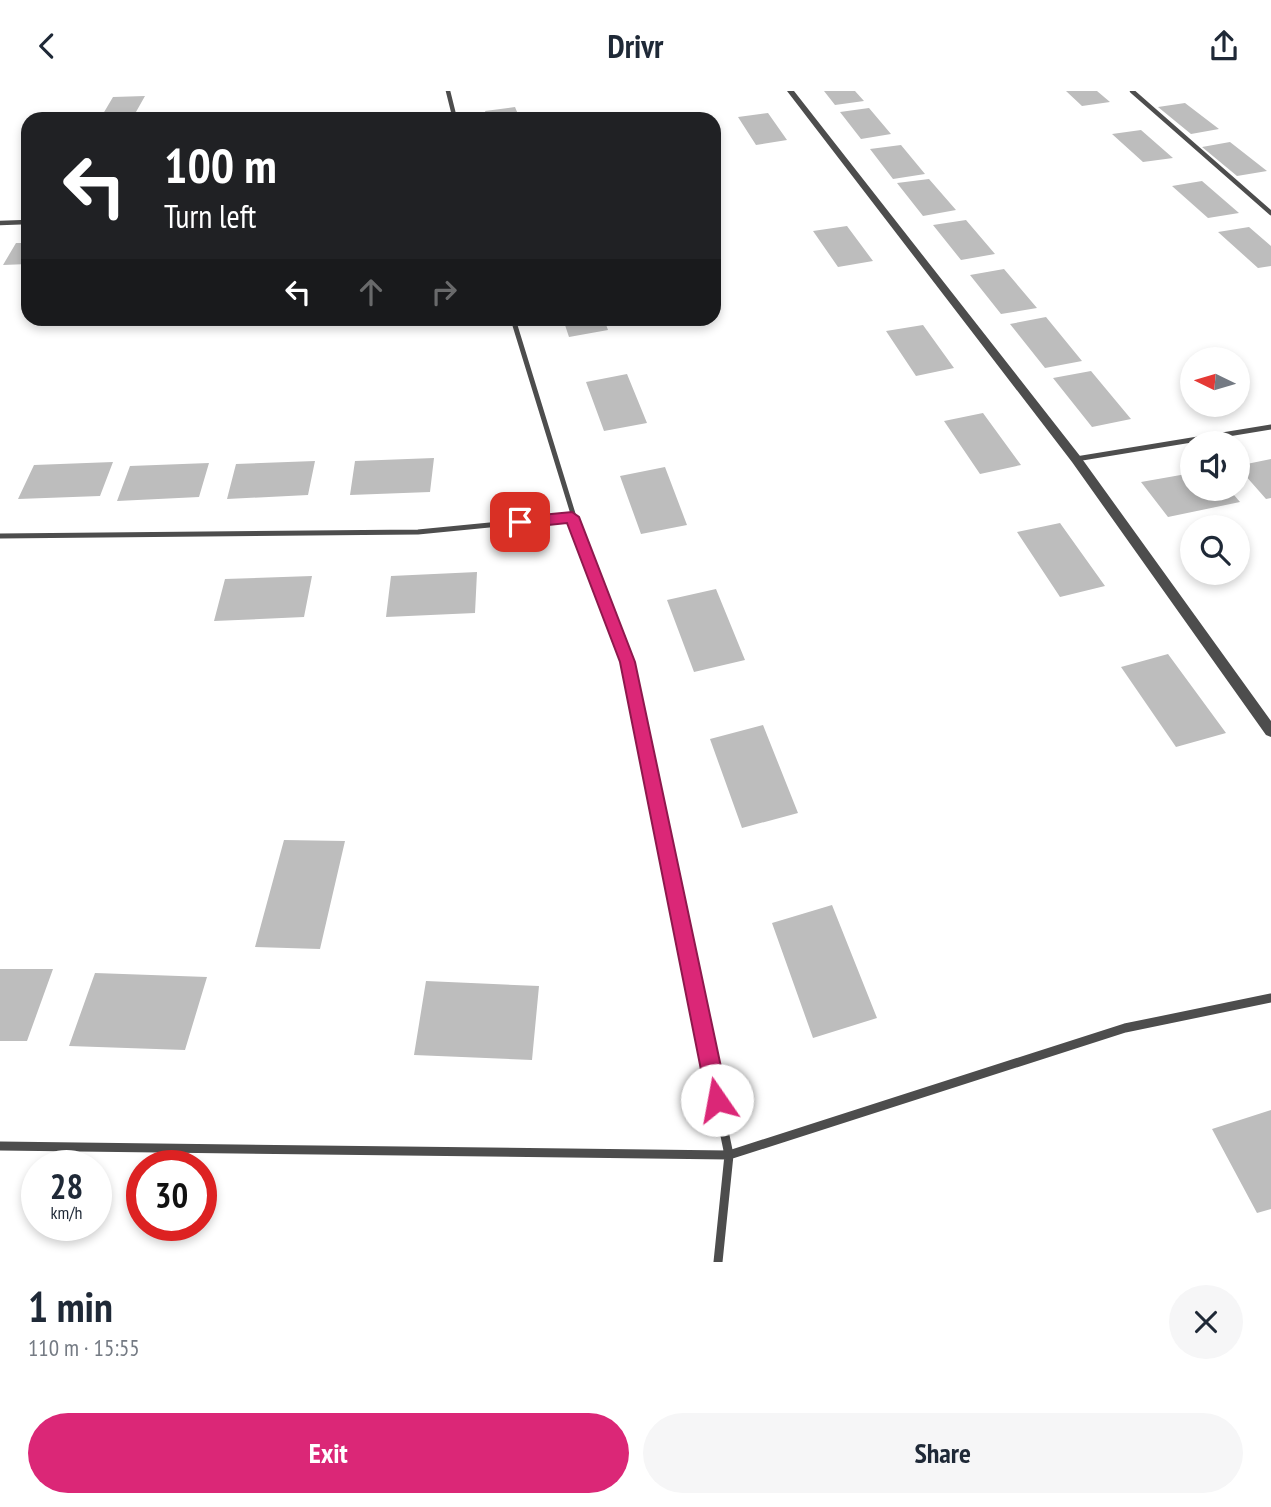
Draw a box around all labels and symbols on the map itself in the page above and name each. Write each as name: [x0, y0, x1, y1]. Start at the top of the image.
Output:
north arrow: [1180, 347, 1250, 417]
pin: [490, 492, 550, 552]
position arrow: [680, 1063, 754, 1137]
speed limit sign: 30: [126, 1150, 217, 1241]

